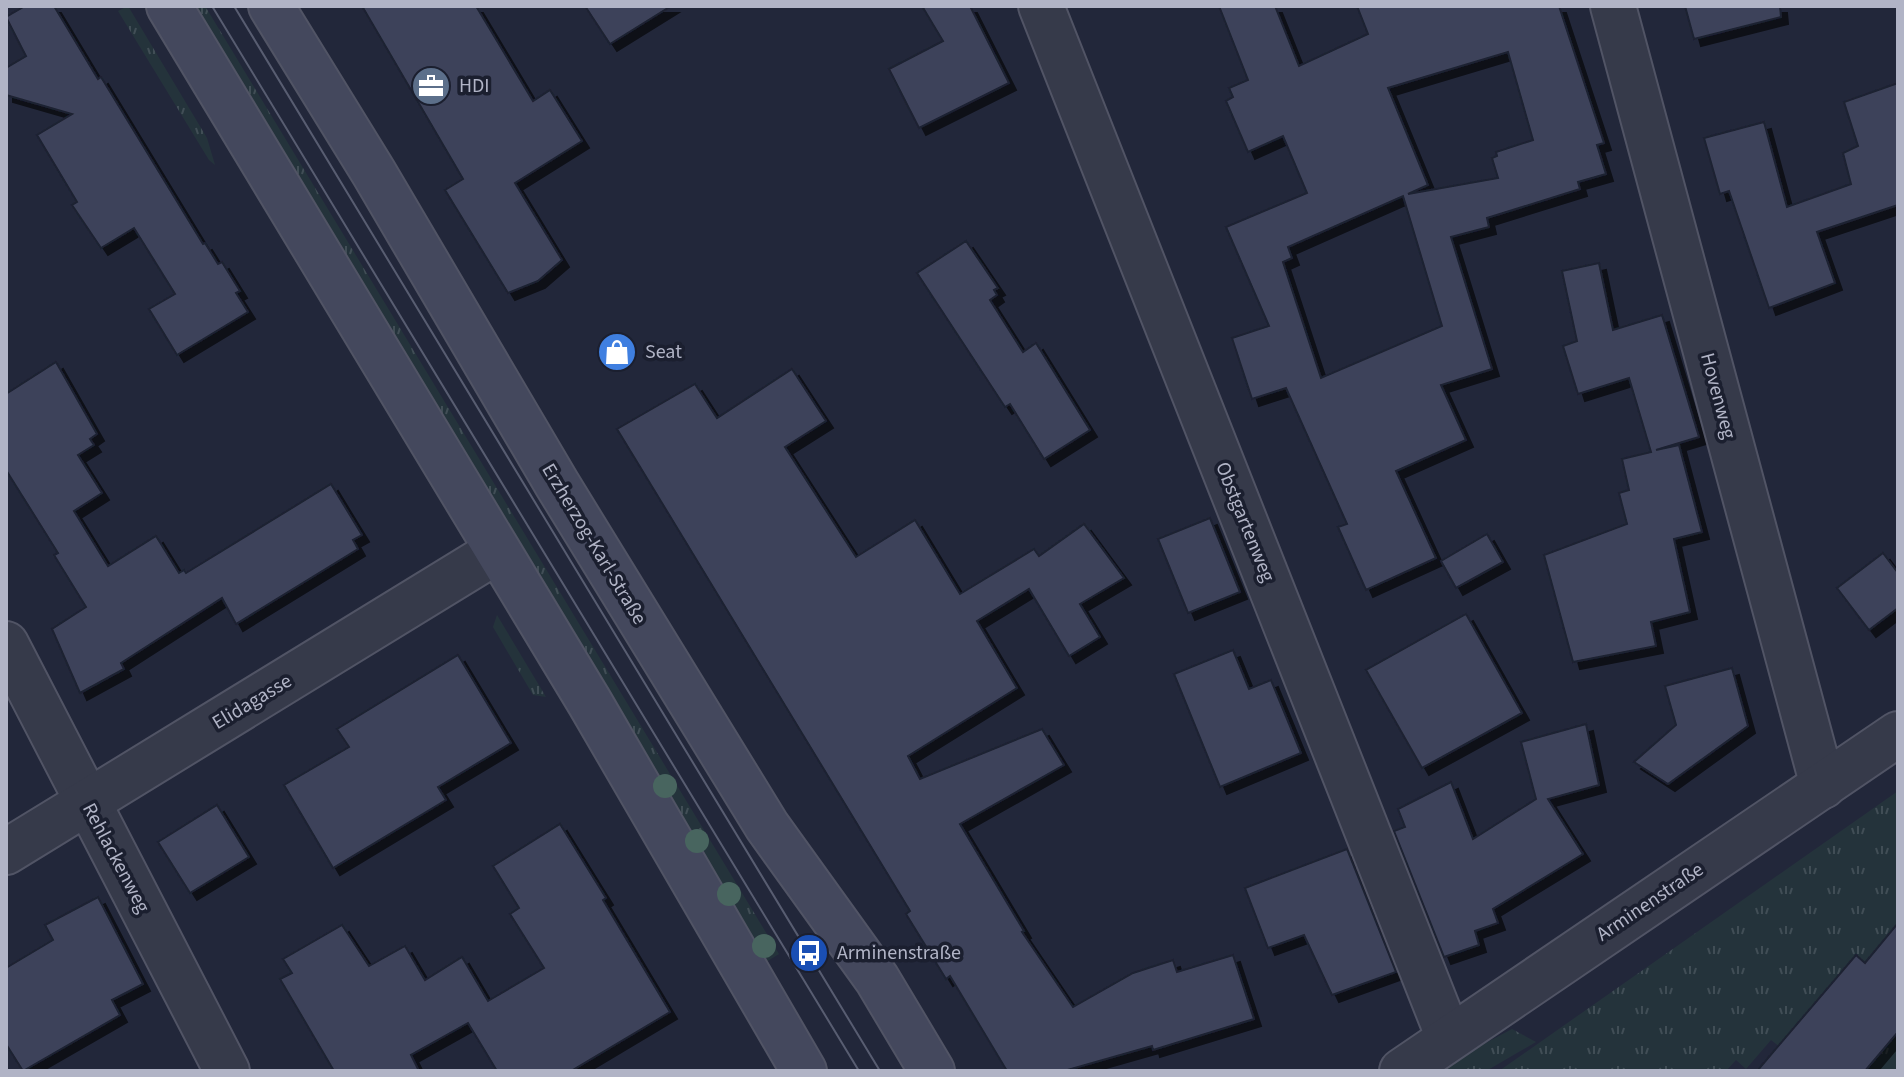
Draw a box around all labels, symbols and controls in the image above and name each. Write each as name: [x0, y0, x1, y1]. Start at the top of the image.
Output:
office icon: HDI: [410, 65, 452, 107]
place label: HDI: [459, 72, 490, 100]
shop icon: Seat: [596, 331, 638, 373]
place label: Seat: [645, 338, 682, 366]
street label: Hovenweg: [1693, 350, 1743, 442]
street label: Erzherzog-Karl-Straße: [535, 458, 653, 630]
street label: Obstgartenweg: [1208, 458, 1282, 586]
street label: Elidagasse: [207, 667, 297, 737]
street label: Rehlackenweg: [75, 798, 157, 918]
street label: Arminenstraße: [1591, 856, 1709, 948]
bus stop icon: Arminenstraße: [788, 932, 830, 974]
place label: Arminenstraße: [837, 939, 961, 967]

